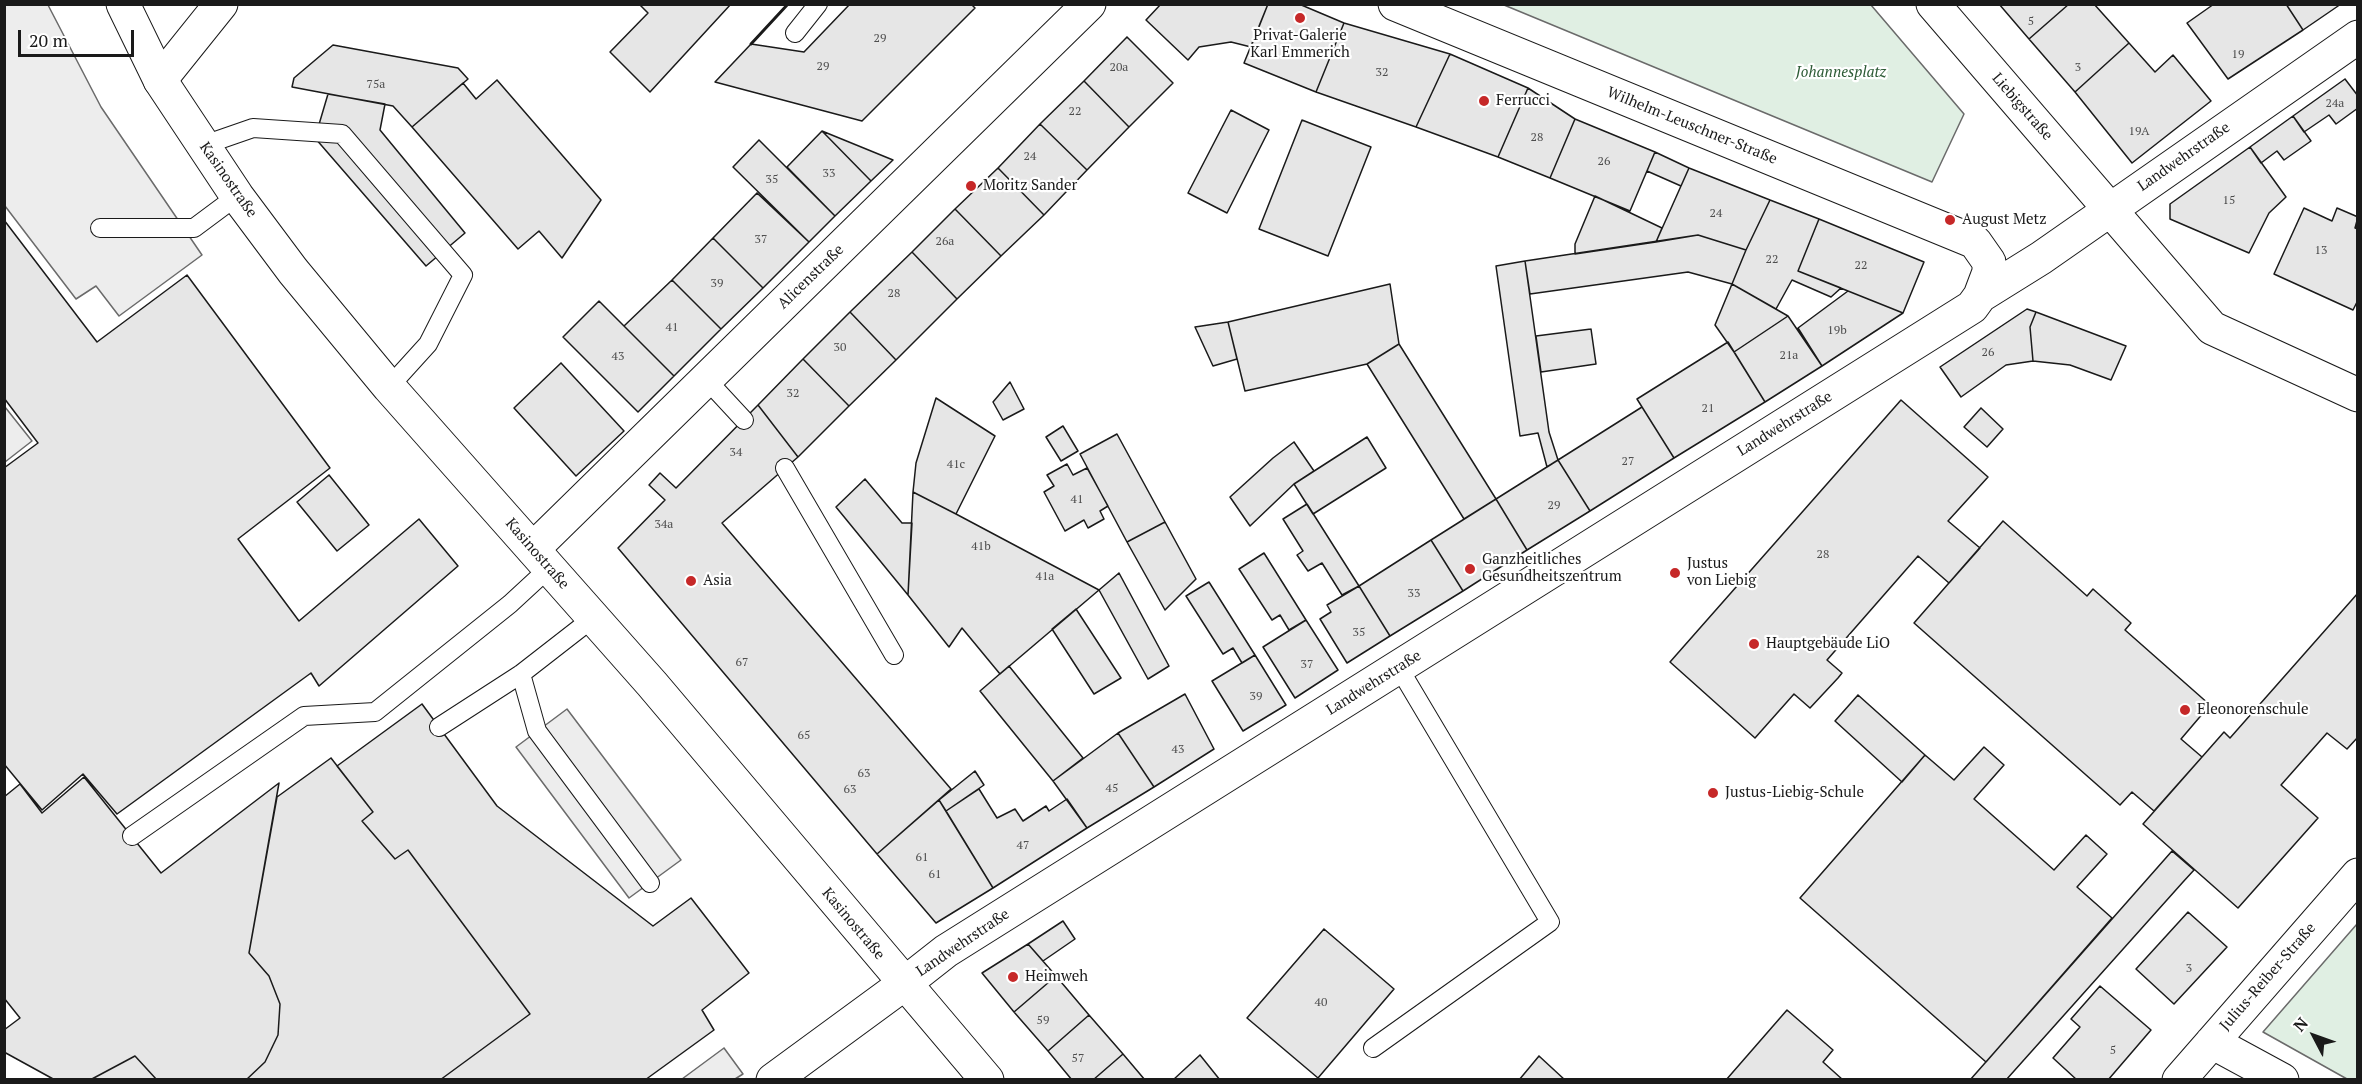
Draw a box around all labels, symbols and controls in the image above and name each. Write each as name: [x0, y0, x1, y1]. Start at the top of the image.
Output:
marker: Privat-Galerie Karl Emmerich: [1293, 11, 1307, 25]
house number: 5: [2028, 15, 2034, 29]
scale bar: [21, 18, 136, 56]
place label: Privat-Galerie Karl Emmerich: [1250, 27, 1350, 62]
text: 20 m: [29, 28, 68, 52]
house number: 29: [874, 32, 886, 46]
house number: 19: [2232, 48, 2244, 62]
house number: 29: [817, 60, 829, 74]
house number: 20a: [1110, 61, 1128, 75]
house number: 3: [2075, 61, 2081, 75]
park label: Johannesplatz: [1796, 64, 1886, 82]
house number: 32: [1376, 66, 1388, 80]
street label: Liebigstraße: [1988, 70, 2056, 144]
house number: 75a: [367, 78, 385, 92]
street label: Wilhelm-Leuschner-Straße: [1604, 84, 1780, 168]
place label: Ferrucci: [1496, 92, 1550, 110]
marker: Ferrucci: [1477, 94, 1491, 108]
house number: 24a: [2326, 97, 2344, 111]
house number: 22: [1069, 105, 1081, 119]
street label: Landwehrstraße: [2134, 119, 2234, 195]
house number: 19A: [2129, 125, 2149, 139]
house number: 28: [1531, 131, 1543, 145]
street label: Kasinostraße: [195, 139, 261, 221]
house number: 24: [1024, 150, 1036, 164]
house number: 26: [1598, 155, 1610, 169]
house number: 33: [823, 167, 835, 181]
house number: 35: [766, 173, 778, 187]
place label: Moritz Sander: [983, 177, 1077, 195]
marker: Moritz Sander: [964, 179, 978, 193]
house number: 15: [2223, 194, 2235, 208]
house number: 24: [1710, 207, 1722, 221]
place label: August Metz: [1962, 211, 2046, 229]
marker: August Metz: [1943, 213, 1957, 227]
house number: 37: [755, 233, 767, 247]
house number: 26a: [936, 235, 954, 249]
street label: Alicenstraße: [774, 241, 848, 313]
house number: 13: [2315, 244, 2327, 258]
house number: 22: [1766, 253, 1778, 267]
house number: 22: [1855, 259, 1867, 273]
house number: 39: [711, 277, 723, 291]
house number: 28: [888, 287, 900, 301]
house number: 41: [666, 321, 678, 335]
house number: 19b: [1827, 324, 1847, 338]
house number: 30: [834, 341, 846, 355]
house number: 26: [1982, 346, 1994, 360]
house number: 21a: [1780, 349, 1798, 363]
house number: 43: [612, 350, 624, 364]
house number: 32: [787, 387, 799, 401]
street label: Landwehrstraße: [1734, 388, 1836, 460]
house number: 21: [1702, 402, 1714, 416]
house number: 34: [730, 446, 742, 460]
house number: 27: [1622, 455, 1634, 469]
house number: 41c: [947, 458, 965, 472]
house number: 41: [1071, 493, 1083, 507]
house number: 29: [1548, 499, 1560, 513]
street label: Kasinostraße: [501, 515, 573, 593]
house number: 34a: [655, 518, 673, 532]
house number: 41b: [971, 540, 991, 554]
house number: 28: [1817, 548, 1829, 562]
place label: Ganzheitliches Gesundheitszentrum: [1482, 551, 1622, 586]
place label: Justus von Liebig: [1687, 555, 1756, 590]
marker: Ganzheitliches Gesundheitszentrum: [1463, 562, 1477, 576]
marker: Justus von Liebig: [1668, 566, 1682, 580]
house number: 41a: [1036, 570, 1054, 584]
place label: Asia: [703, 572, 732, 590]
marker: Asia: [684, 574, 698, 588]
house number: 33: [1408, 587, 1420, 601]
house number: 35: [1353, 626, 1365, 640]
place label: Hauptgebäude LiO: [1766, 635, 1890, 653]
marker: Hauptgebäude LiO: [1747, 637, 1761, 651]
street label: Landwehrstraße: [1323, 647, 1425, 719]
house number: 67: [736, 656, 748, 670]
house number: 37: [1301, 658, 1313, 672]
house number: 39: [1250, 690, 1262, 704]
place label: Eleonorenschule: [2197, 701, 2308, 719]
marker: Eleonorenschule: [2178, 703, 2192, 717]
house number: 65: [798, 729, 810, 743]
house number: 43: [1172, 743, 1184, 757]
house number: 63: [858, 767, 870, 781]
house number: 45: [1106, 782, 1118, 796]
house number: 63: [844, 783, 856, 797]
place label: Justus-Liebig-Schule: [1725, 784, 1864, 802]
marker: Justus-Liebig-Schule: [1706, 786, 1720, 800]
house number: 47: [1017, 839, 1029, 853]
house number: 61: [916, 851, 928, 865]
house number: 61: [929, 868, 941, 882]
street label: Kasinostraße: [818, 885, 888, 963]
street label: Landwehrstraße: [913, 905, 1013, 981]
street label: Julius-Reiber-Straße: [2216, 919, 2320, 1035]
house number: 3: [2186, 962, 2192, 976]
place label: Heimweh: [1025, 968, 1088, 986]
marker: Heimweh: [1006, 970, 1020, 984]
house number: 40: [1315, 996, 1327, 1010]
north arrow: [2284, 1006, 2344, 1066]
text: N: [2288, 1012, 2313, 1036]
house number: 59: [1037, 1014, 1049, 1028]
house number: 5: [2110, 1044, 2116, 1058]
house number: 57: [1072, 1052, 1084, 1066]

